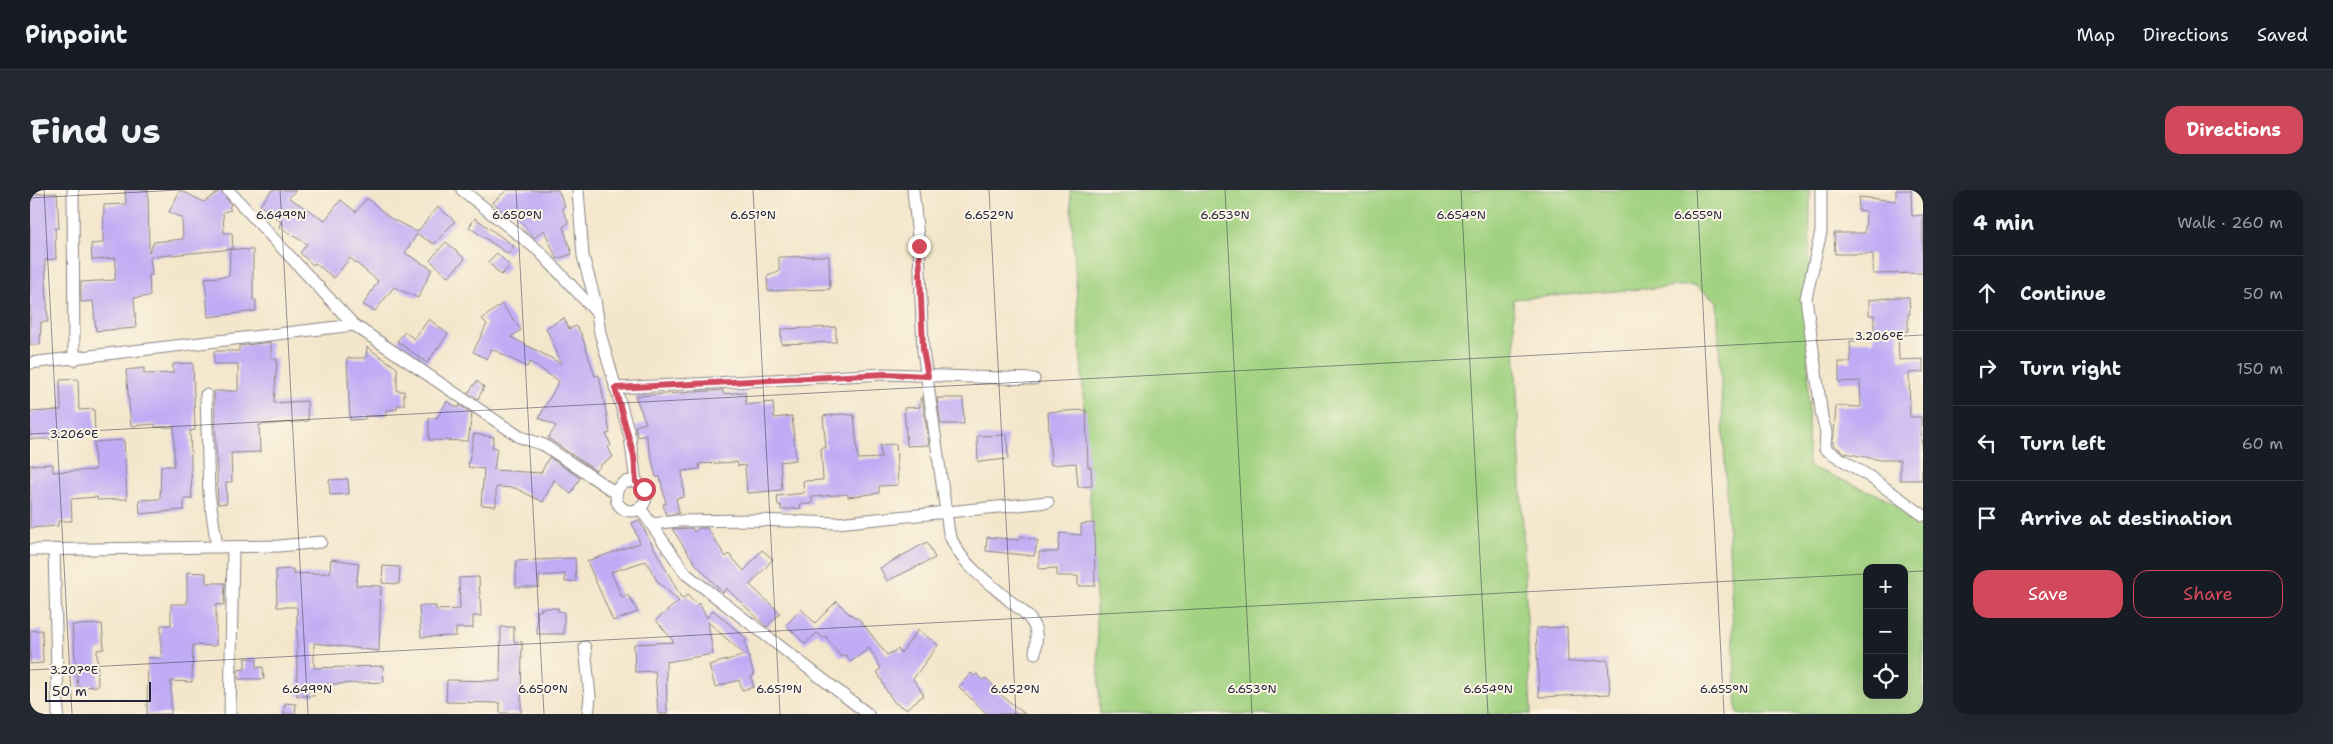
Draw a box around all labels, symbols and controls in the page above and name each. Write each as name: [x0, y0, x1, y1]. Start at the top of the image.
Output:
text: Pinpoint: [25, 19, 127, 51]
text: Map: [2077, 23, 2115, 47]
text: Directions: [2143, 23, 2229, 47]
text: Saved: [2257, 23, 2308, 47]
button: Directions: [2165, 106, 2303, 154]
text: Find us: [30, 107, 161, 154]
text: 6.649°N: [256, 207, 306, 223]
text: 6.650°N: [492, 207, 542, 223]
text: 6.651°N: [730, 207, 776, 223]
text: 6.652°N: [964, 207, 1014, 223]
text: 6.653°N: [1200, 207, 1250, 223]
text: 6.654°N: [1436, 207, 1486, 223]
text: 6.655°N: [1674, 207, 1722, 223]
text: 4 min: [1973, 209, 2034, 237]
text: Walk · 260 m: [2177, 212, 2283, 233]
route end: [908, 235, 931, 258]
icon: ahead: [1973, 279, 2001, 307]
text: Continue: [2020, 281, 2106, 306]
text: 50 m: [2243, 283, 2283, 304]
text: 3.206°E: [1854, 328, 1904, 344]
icon: right: [1973, 354, 2001, 382]
text: Turn right: [2020, 356, 2121, 381]
text: 150 m: [2236, 358, 2283, 379]
text: 3.206°E: [49, 426, 99, 442]
icon: left: [1973, 429, 2001, 457]
text: Turn left: [2020, 431, 2106, 456]
text: 60 m: [2242, 433, 2283, 454]
route start: [633, 478, 656, 501]
icon: arrive: [1973, 504, 2001, 532]
text: Arrive at destination: [2020, 506, 2232, 531]
map controls: [1863, 564, 1908, 699]
button: +: [1863, 564, 1908, 609]
button: Save: [1973, 570, 2123, 618]
button: Share: [2133, 570, 2283, 618]
button: −: [1863, 609, 1908, 654]
button: locate: [1863, 654, 1908, 699]
text: 3.207°E: [50, 662, 98, 678]
scale bar: [45, 679, 151, 702]
text: 6.649°N: [282, 681, 332, 697]
text: 6.650°N: [518, 681, 568, 697]
text: 6.651°N: [756, 681, 802, 697]
text: 6.652°N: [990, 681, 1040, 697]
text: 6.653°N: [1227, 681, 1277, 697]
text: 6.654°N: [1463, 681, 1513, 697]
text: 6.655°N: [1700, 681, 1748, 697]
text: 50 m: [52, 682, 87, 700]

